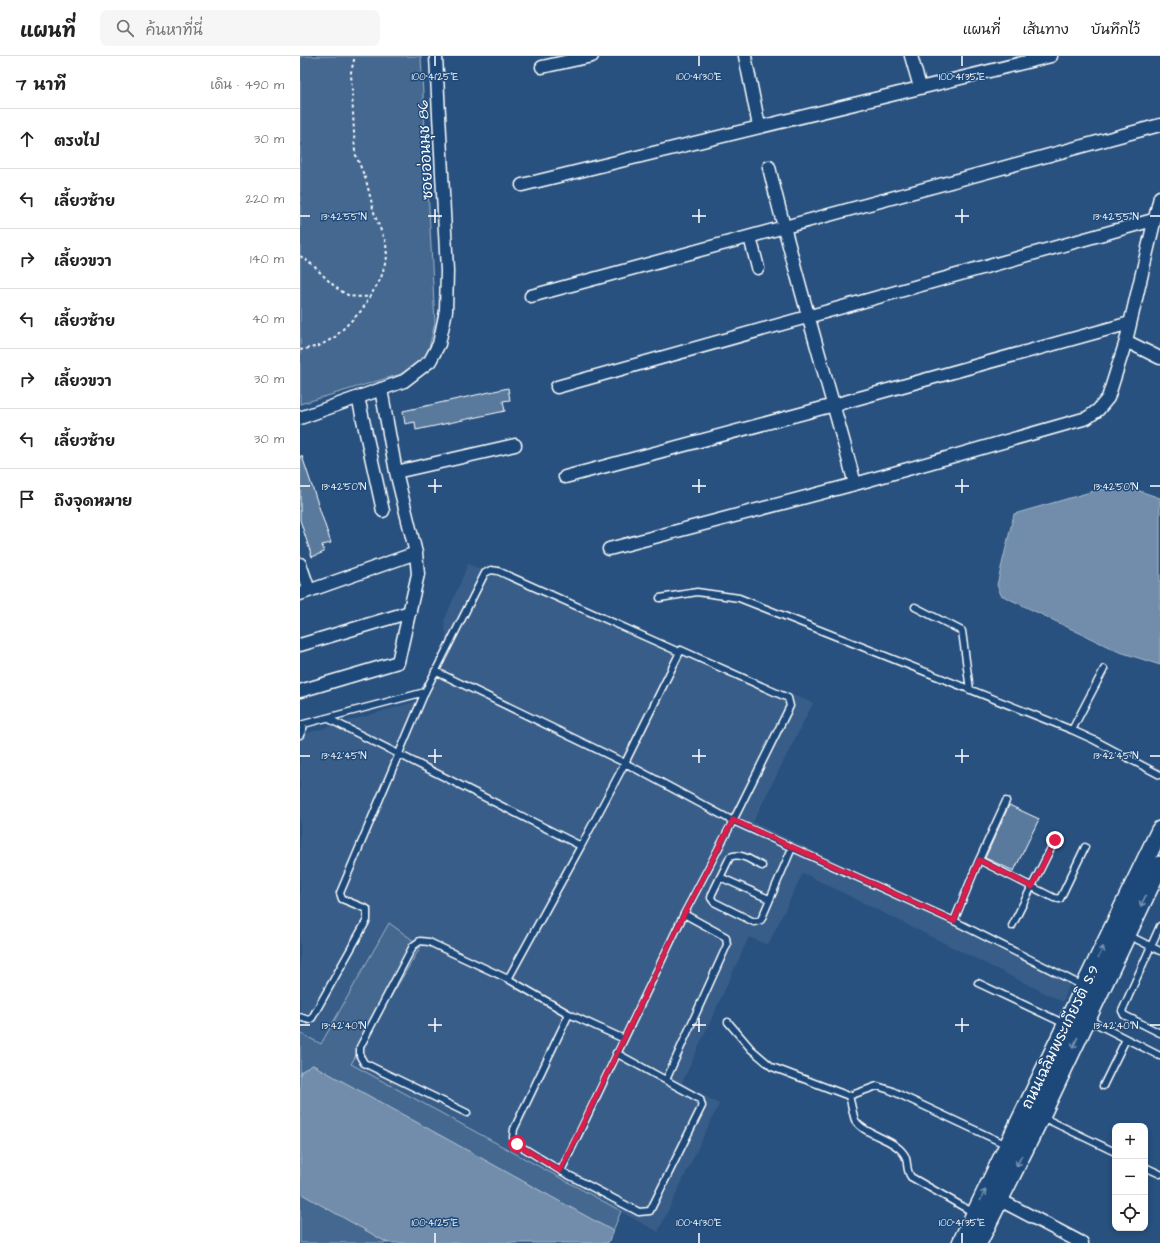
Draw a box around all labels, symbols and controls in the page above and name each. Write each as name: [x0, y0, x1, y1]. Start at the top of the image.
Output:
search box: [100, 10, 380, 46]
icon: search: [114, 17, 136, 39]
text: แผนที่: [20, 18, 76, 45]
text: ค้นหาที่นี่: [146, 20, 203, 41]
text: แผนที่: [963, 20, 1000, 40]
text: เส้นทาง: [1022, 20, 1069, 40]
text: บันทึกไว้: [1091, 20, 1140, 40]
text: 100°41'25"E: [412, 70, 459, 84]
text: 100°41'30"E: [676, 70, 722, 84]
text: 100°41'35"E: [939, 70, 985, 84]
text: 7 นาที: [16, 73, 66, 97]
text: เดิน · 490 m: [210, 76, 284, 94]
street label: ซอยอ่อนนุช 86: [412, 99, 439, 200]
icon: ahead: [16, 128, 38, 150]
text: 30 m: [254, 130, 284, 148]
text: ตรงไป: [54, 131, 100, 152]
icon: left: [16, 188, 38, 210]
text: 220 m: [246, 190, 284, 208]
text: เลี้ยวซ้าย: [54, 191, 115, 212]
text: 13°42'55"N: [321, 210, 367, 224]
text: 13°42'55"N: [1093, 210, 1139, 224]
icon: right: [16, 248, 38, 270]
text: 140 m: [250, 250, 284, 268]
text: เลี้ยวขวา: [54, 251, 112, 272]
icon: left: [16, 308, 38, 330]
text: 40 m: [252, 310, 284, 328]
text: เลี้ยวซ้าย: [54, 311, 115, 332]
icon: right: [16, 368, 38, 390]
text: 30 m: [254, 370, 284, 388]
text: เลี้ยวขวา: [54, 371, 112, 392]
icon: left: [16, 428, 38, 450]
text: 30 m: [254, 430, 284, 448]
text: เลี้ยวซ้าย: [54, 431, 115, 452]
text: 13°42'50"N: [322, 480, 366, 494]
text: 13°42'50"N: [1094, 480, 1138, 494]
icon: arrive: [16, 488, 38, 510]
text: ถึงจุดหมาย: [54, 491, 132, 512]
text: 13°42'45"N: [321, 749, 367, 763]
text: 13°42'45"N: [1093, 749, 1139, 763]
route end: [1046, 831, 1064, 849]
one-way arrow: [1139, 894, 1146, 906]
one-way arrow: [1098, 946, 1105, 958]
street label: ถนนเฉลิมพระเกียรติ ร.9: [1017, 962, 1104, 1113]
text: 13°42'40"N: [322, 1019, 366, 1033]
text: 13°42'40"N: [1094, 1019, 1138, 1033]
one-way arrow: [1071, 1037, 1078, 1049]
map controls: [1112, 1123, 1148, 1231]
button: +: [1112, 1123, 1148, 1159]
route start: [508, 1135, 526, 1153]
one-way arrow: [1015, 1154, 1022, 1166]
button: −: [1112, 1159, 1148, 1195]
one-way arrow: [980, 1189, 987, 1201]
button: locate: [1112, 1195, 1148, 1231]
text: 100°41'25"E: [412, 1216, 459, 1230]
text: 100°41'30"E: [676, 1216, 722, 1230]
text: 100°41'35"E: [939, 1216, 985, 1230]

